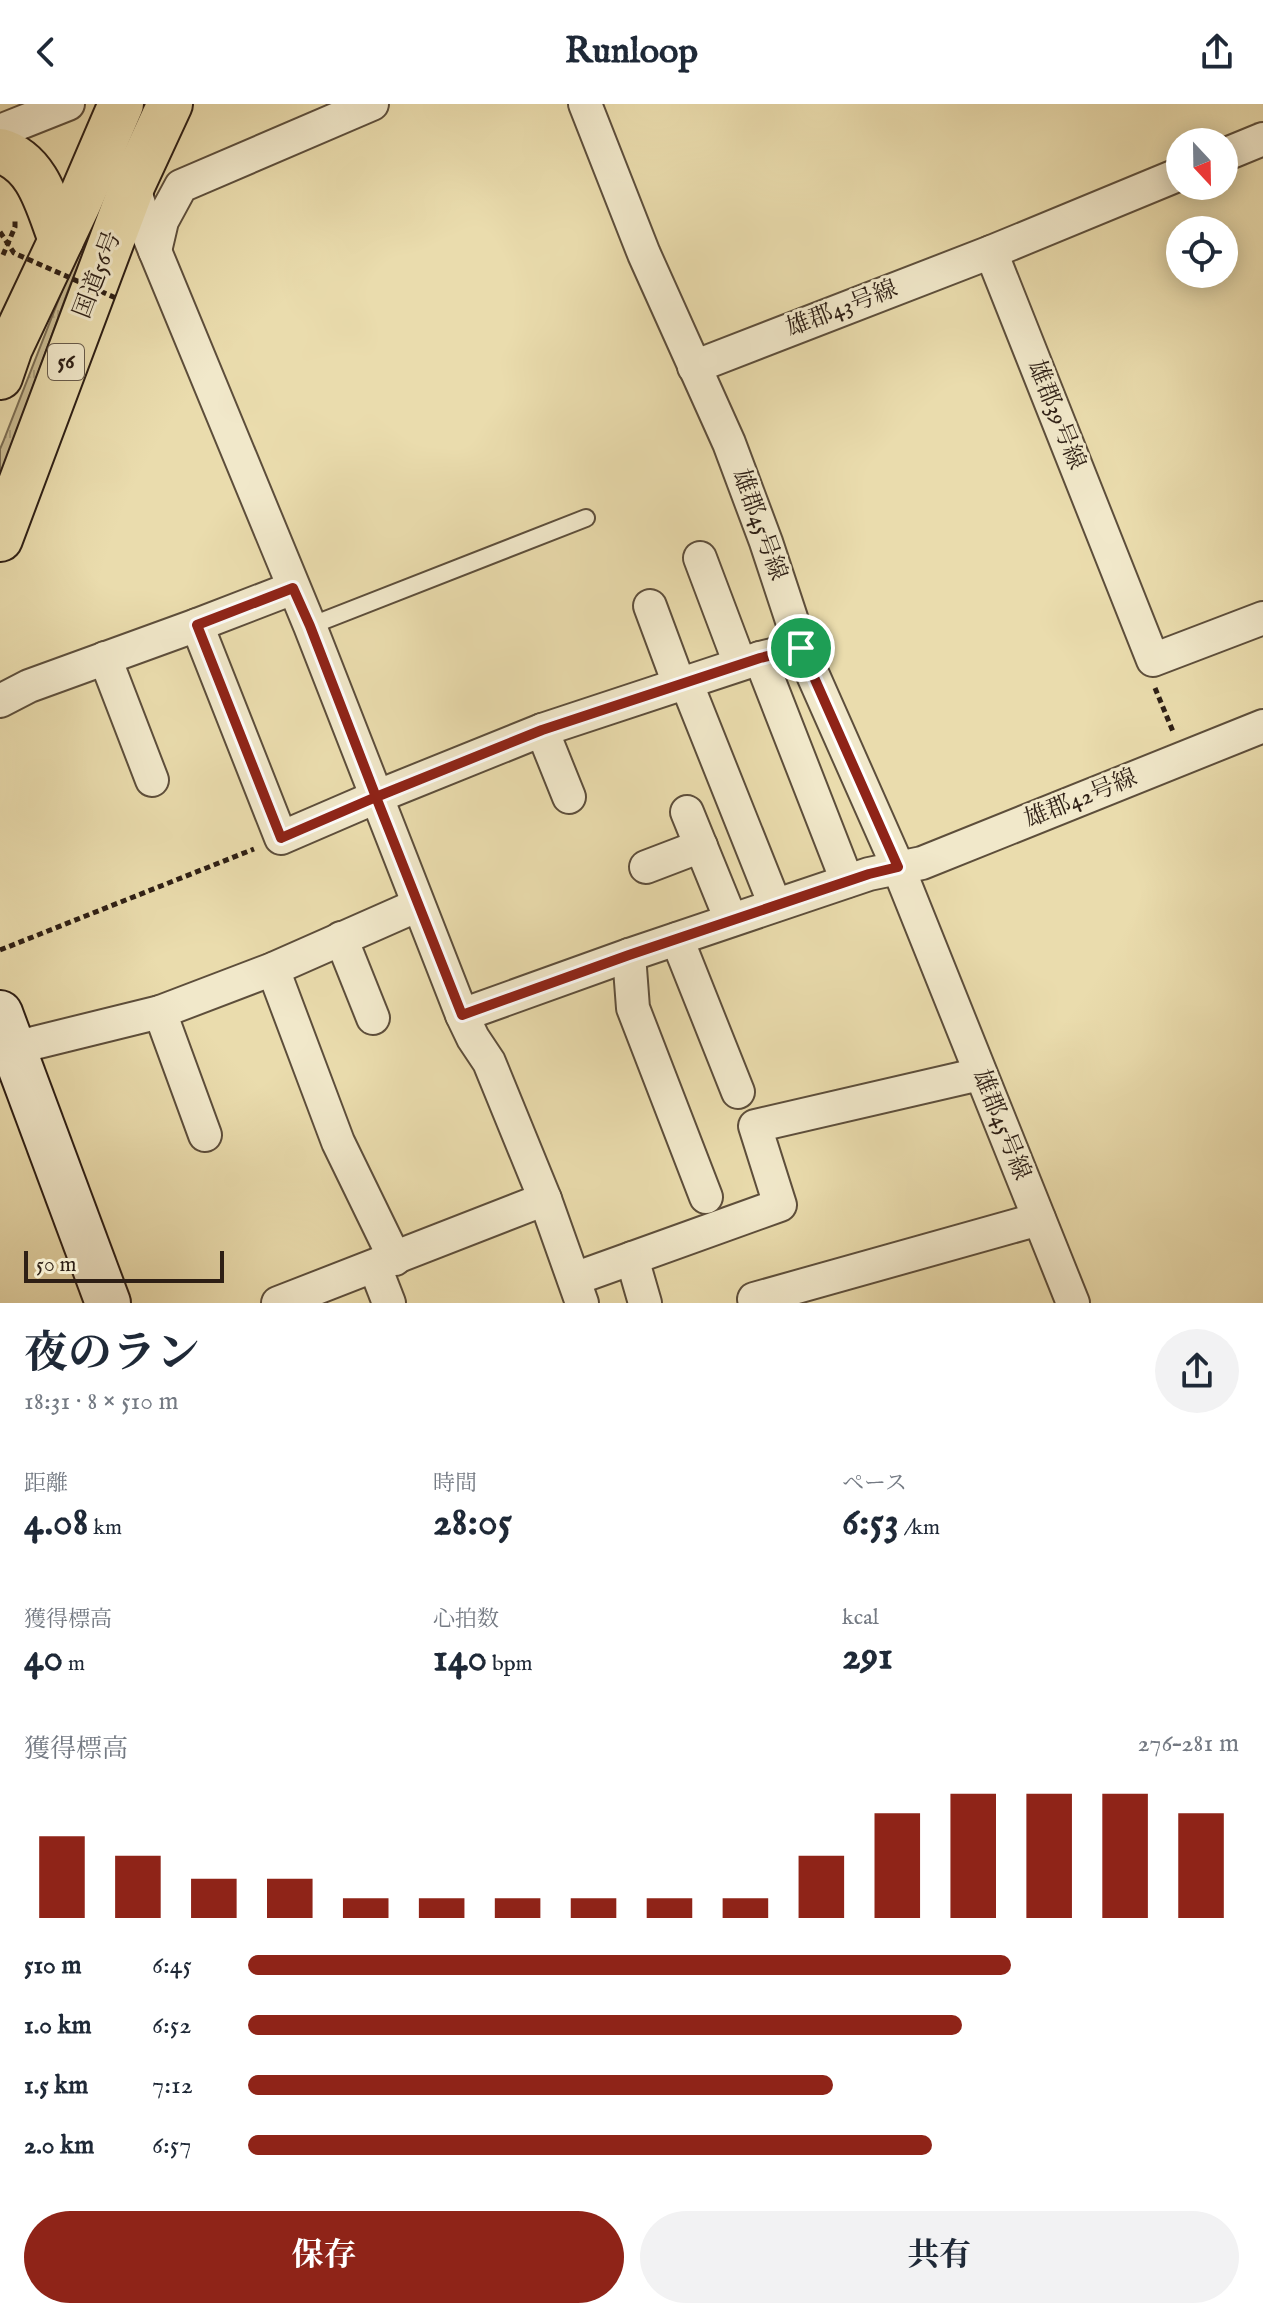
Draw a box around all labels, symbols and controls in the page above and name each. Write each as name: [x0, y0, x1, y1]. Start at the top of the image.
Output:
text: Runloop: [565, 29, 698, 75]
icon: back: [24, 30, 68, 74]
icon: share: [1195, 30, 1239, 74]
north arrow: [1166, 128, 1238, 200]
map controls: [1166, 128, 1238, 288]
button: locate: [1166, 216, 1238, 288]
street label: 国道56号: [67, 227, 129, 323]
street label: 雄郡43号線: [782, 274, 902, 344]
road number: 56: [48, 344, 84, 380]
street label: 雄郡39号線: [1020, 356, 1092, 474]
street label: 雄郡45号線: [725, 465, 793, 585]
pin: [767, 614, 835, 682]
icon: arrive: [779, 626, 823, 670]
street label: 雄郡42号線: [1020, 762, 1142, 836]
street label: 雄郡45号線: [965, 1065, 1037, 1185]
scale bar: [24, 1247, 224, 1283]
text: 50 m: [36, 1251, 77, 1279]
text: 夜のラン: [24, 1327, 200, 1383]
button: share: [1155, 1329, 1239, 1413]
text: 18:31 · 8 × 510 m: [24, 1385, 179, 1418]
text: 距離: [24, 1470, 68, 1498]
text: 時間: [433, 1470, 477, 1498]
text: ペース: [842, 1470, 907, 1498]
text: 4.08: [24, 1498, 88, 1549]
text: 28:05: [433, 1498, 512, 1549]
text: 6:53: [842, 1498, 899, 1549]
text: km: [88, 1514, 122, 1542]
text: /km: [899, 1514, 940, 1542]
text: kcal: [842, 1604, 879, 1632]
text: 獲得標高: [24, 1606, 112, 1634]
text: 心拍数: [433, 1606, 499, 1634]
text: 291: [842, 1632, 893, 1683]
text: 40: [24, 1634, 63, 1685]
text: 140: [433, 1634, 487, 1685]
text: m: [63, 1650, 85, 1678]
text: bpm: [487, 1650, 533, 1678]
text: 276–281 m: [1137, 1727, 1239, 1760]
text: 獲得標高: [24, 1733, 128, 1766]
text: 510 m: [24, 1949, 82, 1982]
text: 6:45: [152, 1949, 192, 1982]
text: 1.0 km: [24, 2009, 92, 2042]
text: 6:52: [152, 2009, 191, 2042]
text: 1.5 km: [24, 2069, 88, 2102]
text: 7:12: [152, 2069, 193, 2102]
text: 2.0 km: [24, 2129, 94, 2162]
text: 6:57: [152, 2129, 191, 2162]
button: 保存: [24, 2211, 624, 2303]
button: 共有: [640, 2211, 1239, 2303]

